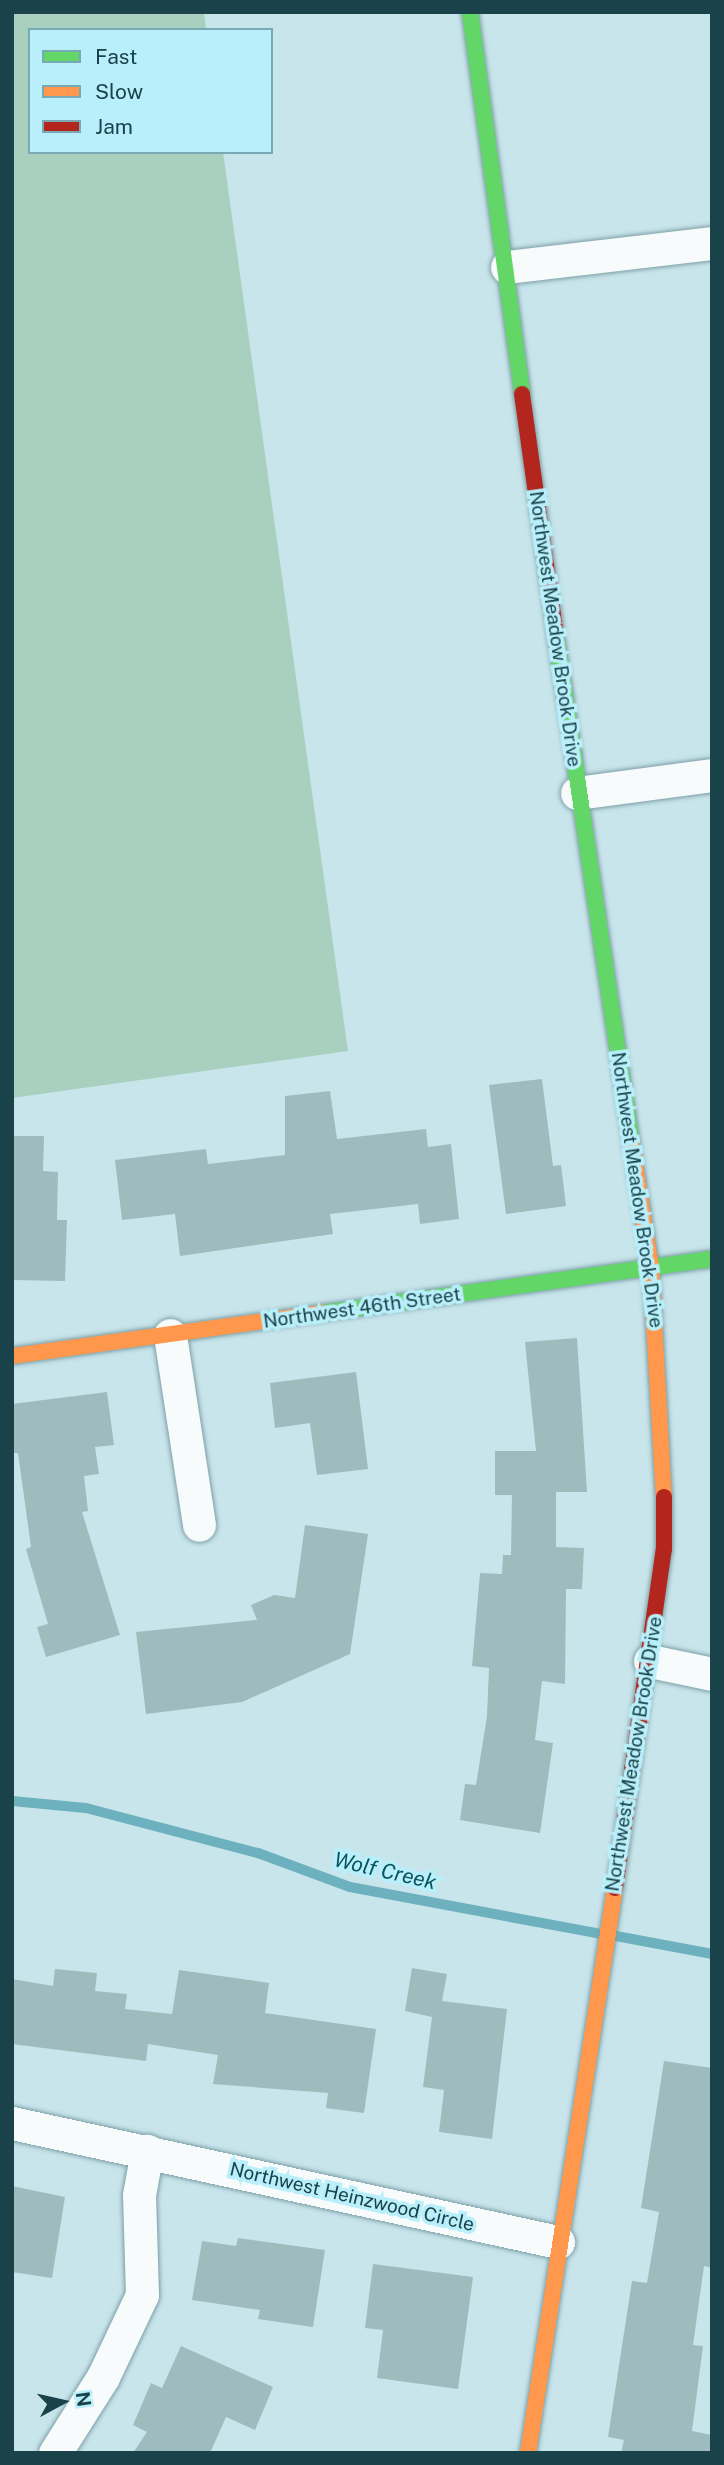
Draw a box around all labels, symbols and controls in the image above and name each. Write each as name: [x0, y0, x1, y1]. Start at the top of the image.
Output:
legend: [28, 28, 273, 154]
text: Fast: [95, 44, 137, 69]
text: Slow: [95, 79, 143, 104]
text: Jam: [95, 114, 133, 139]
street label: Northwest Meadow Brook Drive: [524, 490, 586, 768]
street label: Northwest Meadow Brook Drive: [606, 1051, 668, 1329]
street label: Northwest 46th Street: [262, 1283, 462, 1333]
street label: Northwest Meadow Brook Drive: [601, 1615, 667, 1893]
water label: Wolf Creek: [331, 1847, 439, 1895]
street label: Northwest Heinzwood Circle: [228, 2158, 476, 2236]
north arrow: [28, 2367, 98, 2437]
text: N: [72, 2390, 96, 2408]

